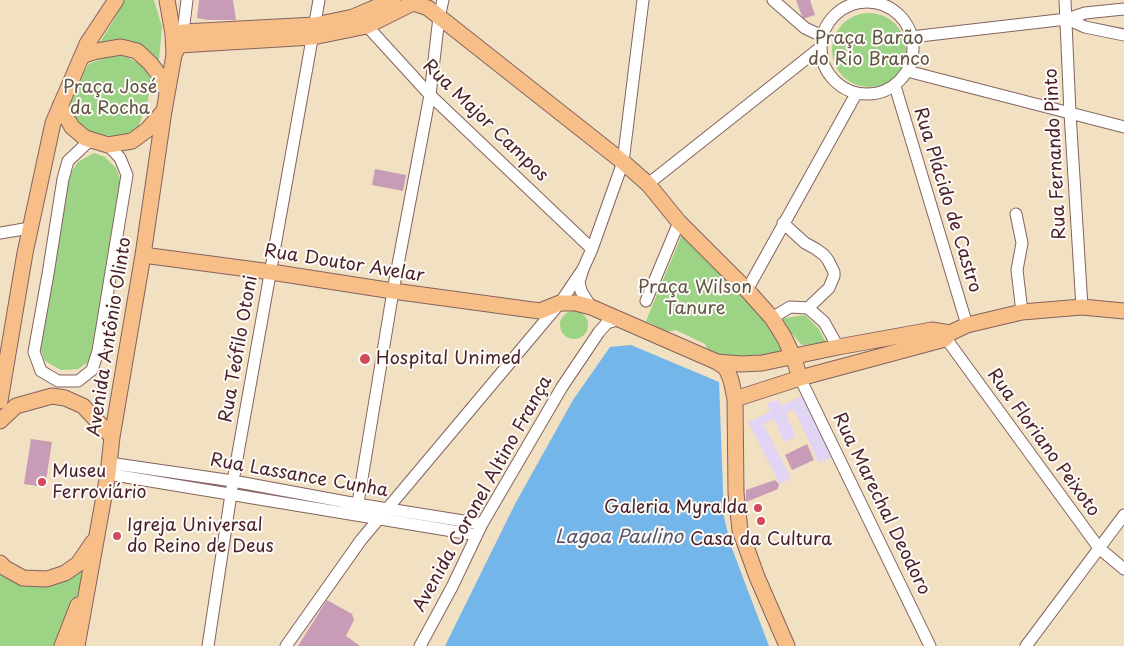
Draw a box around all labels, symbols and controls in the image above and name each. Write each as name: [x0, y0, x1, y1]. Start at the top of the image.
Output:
park label: Praça Barão do Rio Branco: [808, 28, 930, 70]
street label: Rua Major Campos: [418, 55, 552, 187]
street label: Rua Fernando Pinto: [1041, 68, 1071, 240]
park label: Praça José da Rocha: [63, 77, 157, 120]
street label: Rua Plácido de Castro: [909, 105, 985, 295]
street label: Avenida Antônio Olinto: [84, 236, 136, 438]
street label: Rua Doutor Avelar: [262, 241, 426, 287]
street label: Rua Teófilo Otoni: [215, 274, 263, 424]
park label: Praça Wilson Tanure: [638, 277, 752, 320]
place label: Hospital Unimed: [376, 348, 521, 370]
marker: Hospital Unimed: [358, 352, 372, 366]
street label: Rua Floriano Peixoto: [982, 365, 1104, 521]
street label: Avenida Coronel Altino França: [409, 372, 557, 616]
street label: Rua Marechal Deodoro: [827, 409, 935, 599]
street label: Rua Lassance Cunha: [208, 450, 390, 502]
place label: Museu Ferroviário: [52, 461, 147, 504]
marker: Museu Ferroviário: [36, 476, 48, 488]
place label: Galeria Myralda: [604, 497, 748, 519]
marker: Galeria Myralda: [752, 502, 764, 514]
place label: Igreja Universal do Reino de Deus: [127, 515, 274, 558]
marker: Casa da Cultura: [755, 515, 767, 527]
water label: Lagoa Paulino: [555, 527, 683, 549]
place label: Casa da Cultura: [690, 529, 832, 551]
marker: Igreja Universal do Reino de Deus: [111, 530, 123, 542]

